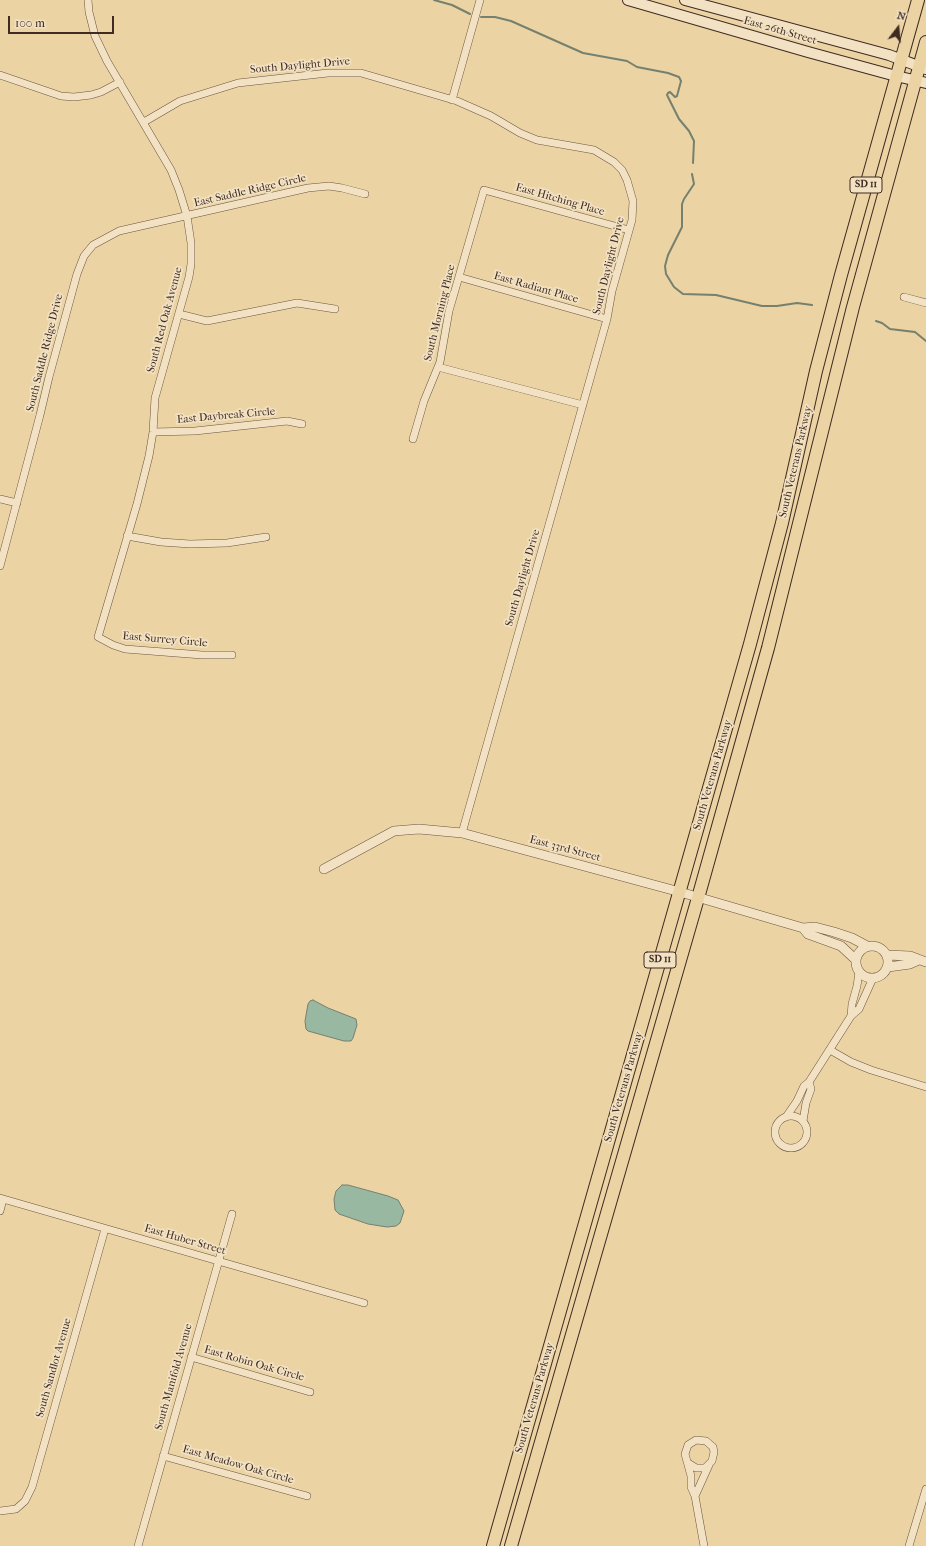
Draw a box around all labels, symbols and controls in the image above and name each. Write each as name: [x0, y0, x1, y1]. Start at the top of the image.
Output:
scale bar: [10, 8, 116, 34]
north arrow: [878, 8, 918, 48]
text: N: [896, 9, 907, 23]
street label: East 26th Street: [742, 14, 818, 48]
text: 100 m: [15, 16, 45, 30]
street label: South Daylight Drive: [249, 55, 351, 77]
street label: East Saddle Ridge Circle: [193, 172, 307, 210]
road number: SD 11: [850, 177, 882, 193]
street label: East Hitching Place: [514, 181, 606, 219]
street label: South Daylight Drive: [590, 216, 628, 316]
street label: South Morning Place: [422, 263, 458, 363]
street label: South Red Oak Avenue: [145, 266, 185, 374]
street label: East Radiant Place: [492, 270, 580, 306]
street label: South Saddle Ridge Drive: [24, 293, 66, 413]
street label: East Daybreak Circle: [176, 405, 276, 427]
street label: South Veterans Parkway: [777, 405, 815, 519]
street label: South Daylight Drive: [503, 528, 543, 628]
street label: East Surrey Circle: [122, 630, 208, 650]
street label: South Veterans Parkway: [691, 718, 735, 832]
street label: East 33rd Street: [528, 833, 602, 865]
road number: SD 11: [644, 952, 676, 968]
street label: South Veterans Parkway: [602, 1030, 646, 1144]
street label: East Huber Street: [143, 1222, 227, 1258]
street label: South Sandlot Avenue: [33, 1317, 75, 1419]
street label: South Manifold Avenue: [152, 1322, 196, 1432]
street label: South Veterans Parkway: [513, 1341, 557, 1455]
street label: East Robin Oak Circle: [202, 1343, 306, 1385]
street label: East Meadow Oak Circle: [181, 1443, 295, 1487]

